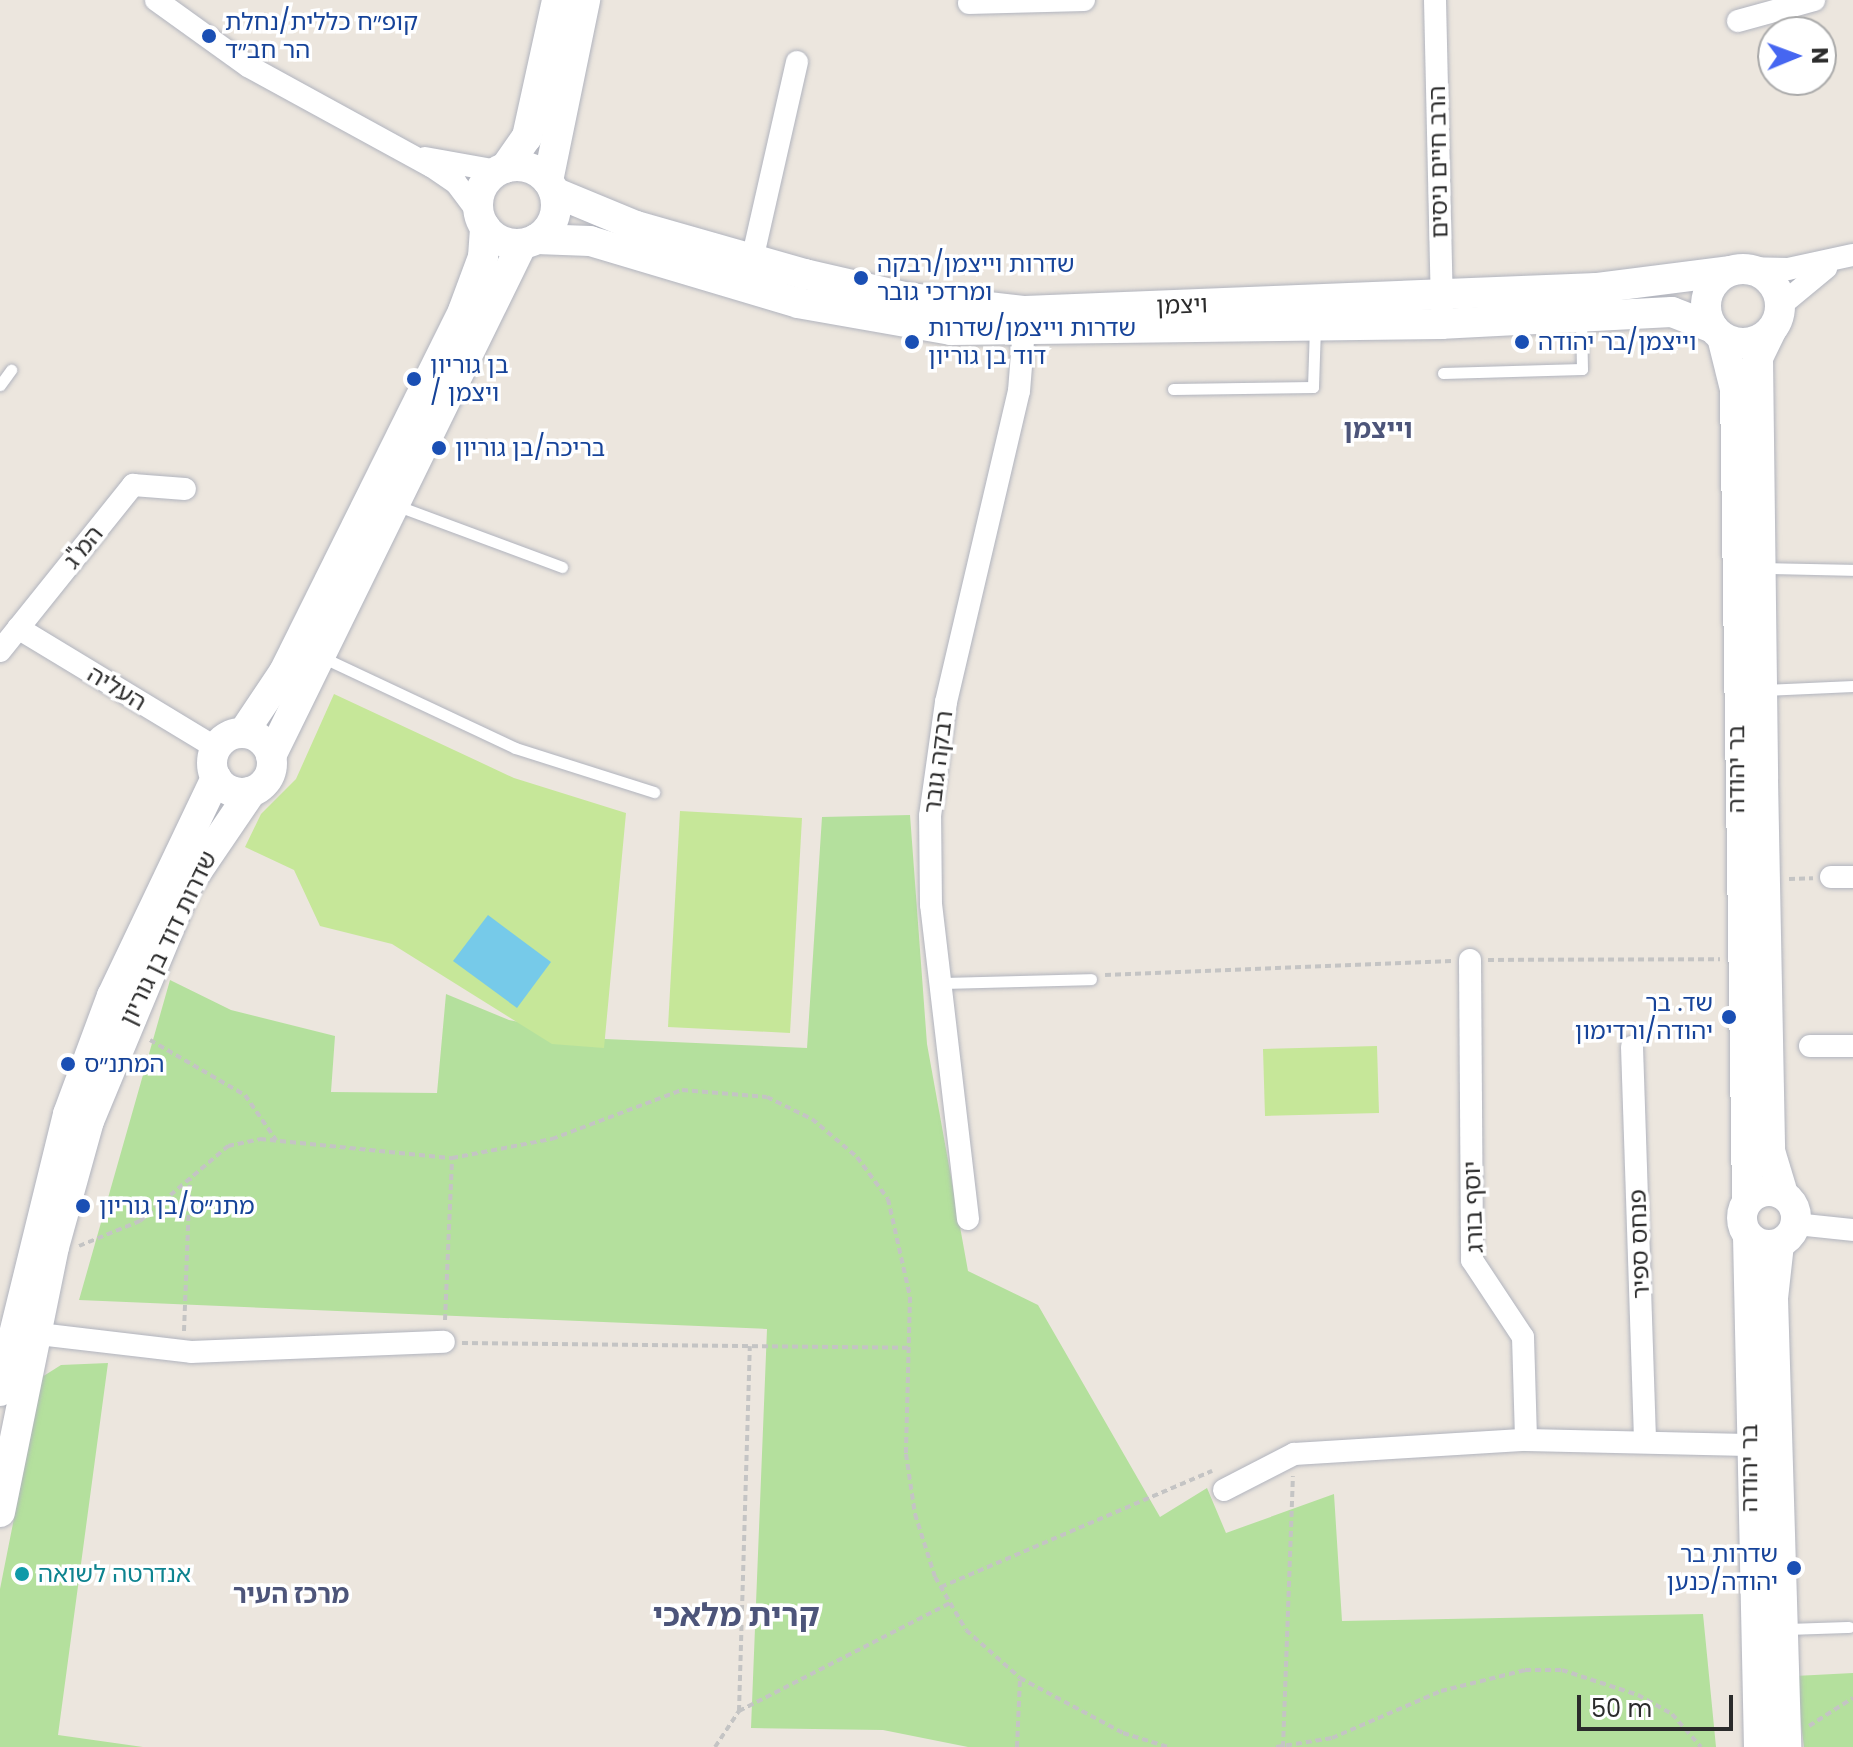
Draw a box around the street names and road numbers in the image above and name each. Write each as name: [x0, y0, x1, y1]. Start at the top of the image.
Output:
street label: הרב חיים ניסים: [1422, 85, 1454, 239]
street label: ויצמן: [1156, 290, 1208, 320]
street label: המ"ג: [57, 520, 109, 574]
street label: העליה: [82, 659, 152, 717]
street label: רבקה גובר: [917, 709, 959, 815]
street label: בר יהודה: [1722, 725, 1750, 813]
street label: שדרות דוד בן גוריון: [113, 846, 223, 1030]
street label: יוסף בורג: [1457, 1160, 1489, 1254]
street label: פנחס ספיר: [1623, 1189, 1655, 1299]
street label: בר יהודה: [1735, 1424, 1763, 1512]

